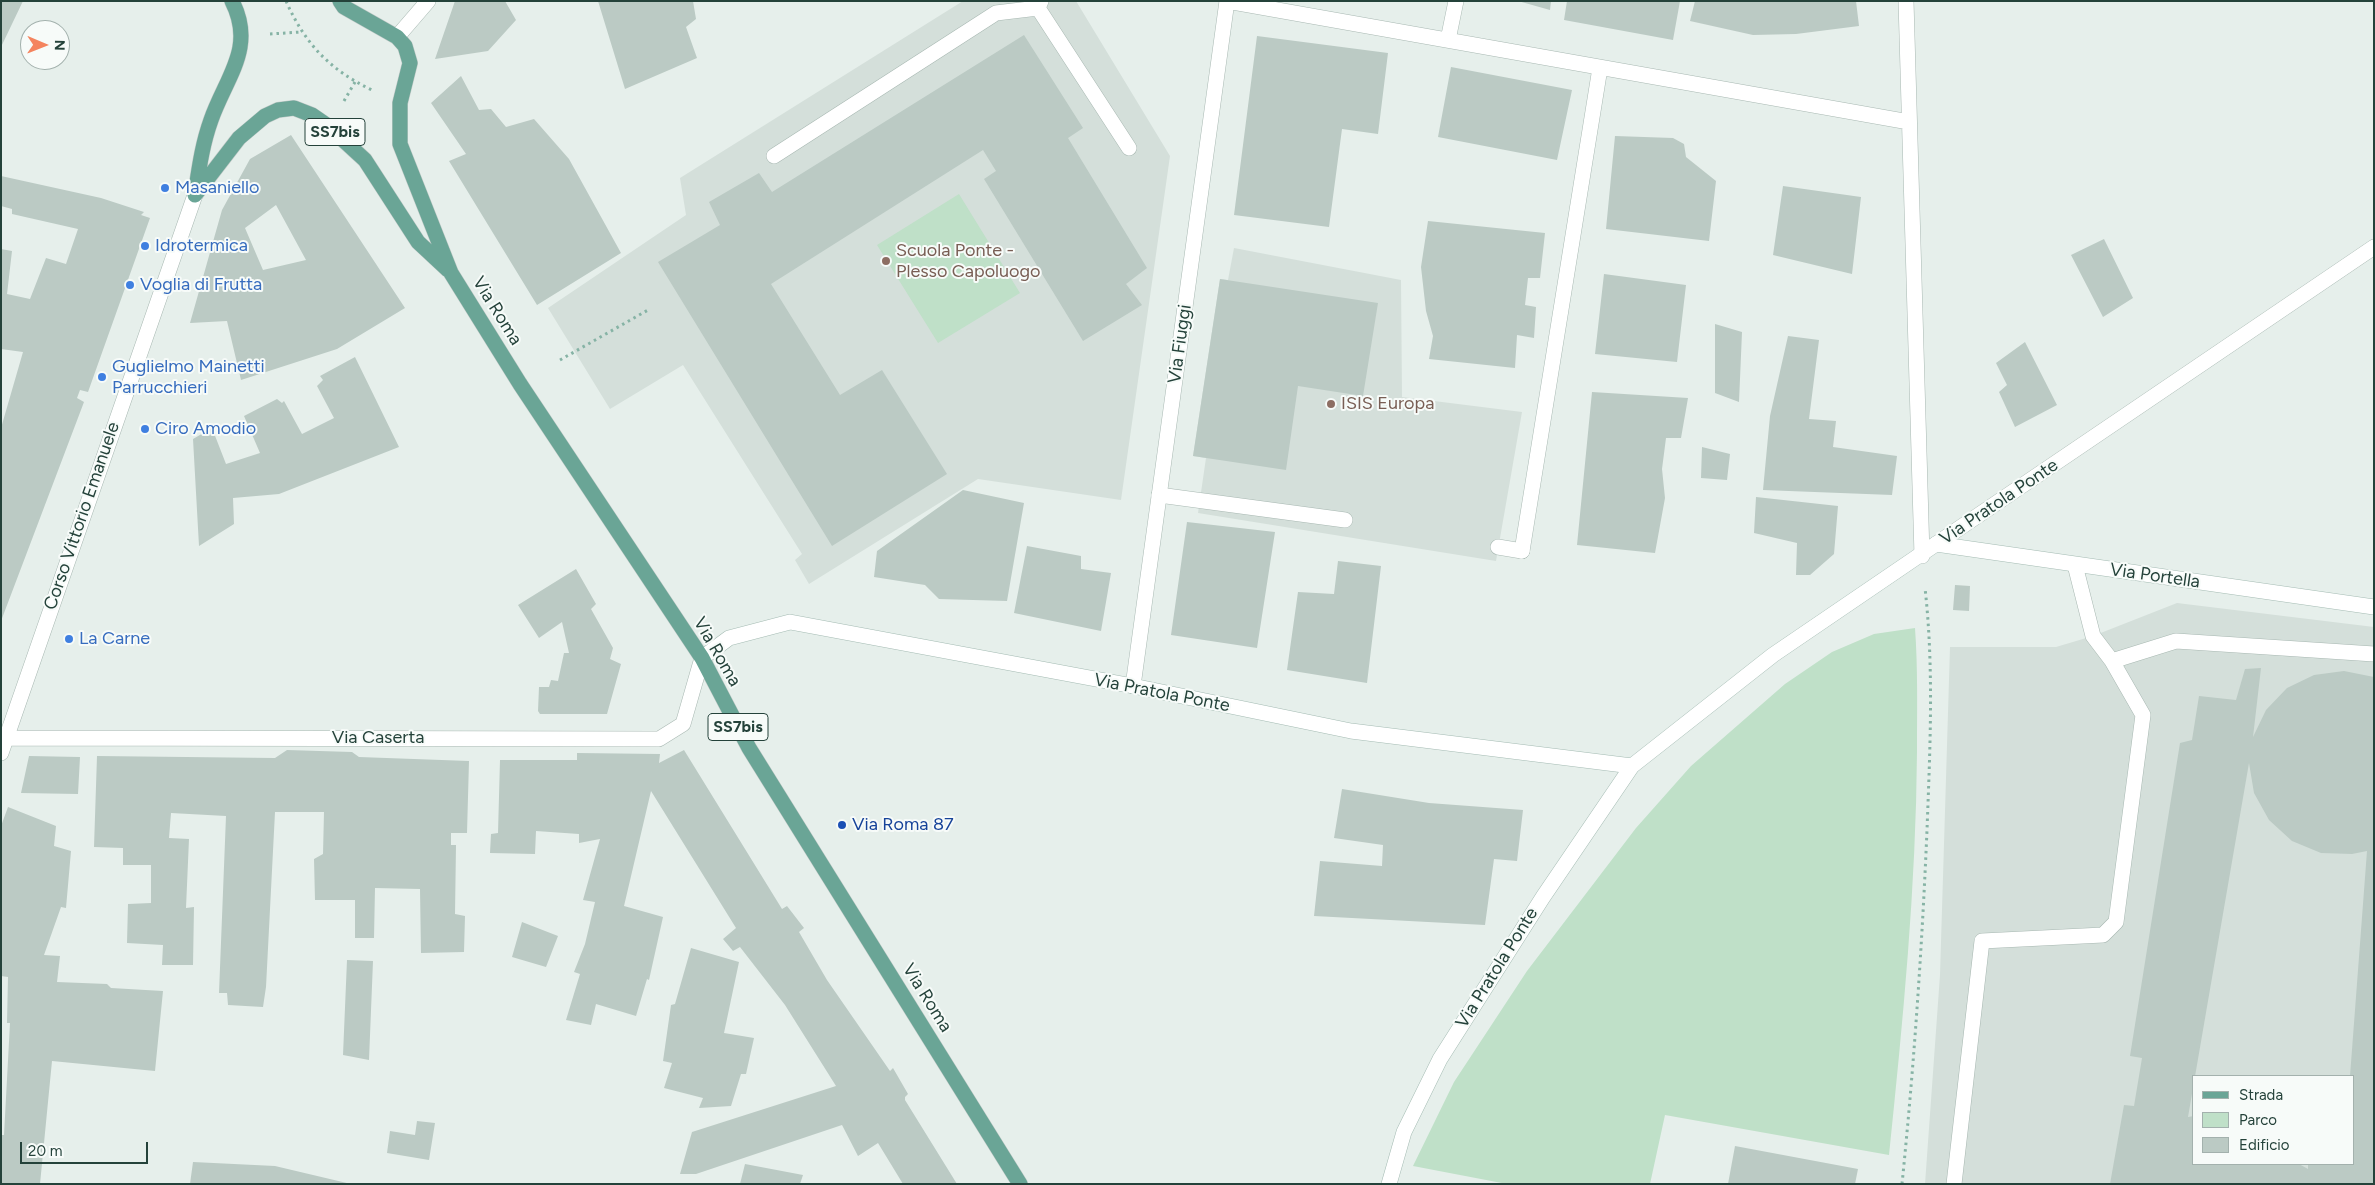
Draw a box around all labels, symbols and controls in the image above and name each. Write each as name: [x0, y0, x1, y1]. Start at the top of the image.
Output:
north arrow: [20, 20, 70, 70]
text: N: [51, 40, 68, 51]
road number: SS7bis: [305, 118, 365, 146]
place label: Masaniello: [175, 177, 259, 199]
marker: Masaniello: [159, 182, 171, 194]
place label: Idrotermica: [155, 235, 248, 257]
marker: Idrotermica: [139, 240, 151, 252]
place label: Scuola Ponte - Plesso Capoluogo: [896, 240, 1041, 282]
marker: Scuola Ponte - Plesso Capoluogo: [880, 255, 892, 267]
street label: Via Roma: [468, 273, 526, 349]
place label: Voglia di Frutta: [140, 274, 262, 296]
marker: Voglia di Frutta: [124, 279, 136, 291]
street label: Via Fiuggi: [1164, 303, 1196, 385]
place label: Guglielmo Mainetti Parrucchieri: [112, 356, 265, 398]
marker: Guglielmo Mainetti Parrucchieri: [96, 371, 108, 383]
place label: ISIS Europa: [1341, 393, 1434, 415]
marker: ISIS Europa: [1325, 398, 1337, 410]
place label: Ciro Amodio: [155, 418, 256, 440]
street label: Corso Vittorio Emanuele: [40, 419, 124, 613]
marker: Ciro Amodio: [139, 423, 151, 435]
street label: Via Pratola Ponte: [1936, 454, 2062, 550]
street label: Via Portella: [2109, 559, 2201, 593]
street label: Via Roma: [689, 613, 745, 691]
place label: La Carne: [79, 628, 150, 650]
marker: La Carne: [63, 633, 75, 645]
street label: Via Pratola Ponte: [1092, 669, 1232, 717]
road number: SS7bis: [708, 714, 768, 740]
street label: Via Caserta: [332, 727, 424, 749]
place label: Via Roma 87: [852, 814, 954, 836]
marker: Via Roma 87: [836, 819, 848, 831]
street label: Via Pratola Ponte: [1451, 904, 1543, 1032]
street label: Via Roma: [898, 960, 956, 1036]
legend: [2192, 1075, 2355, 1165]
text: Strada: [2239, 1086, 2283, 1104]
text: Parco: [2239, 1111, 2277, 1129]
scale bar: [22, 1132, 150, 1164]
text: Edificio: [2239, 1136, 2289, 1154]
text: 20 m: [28, 1142, 62, 1160]

